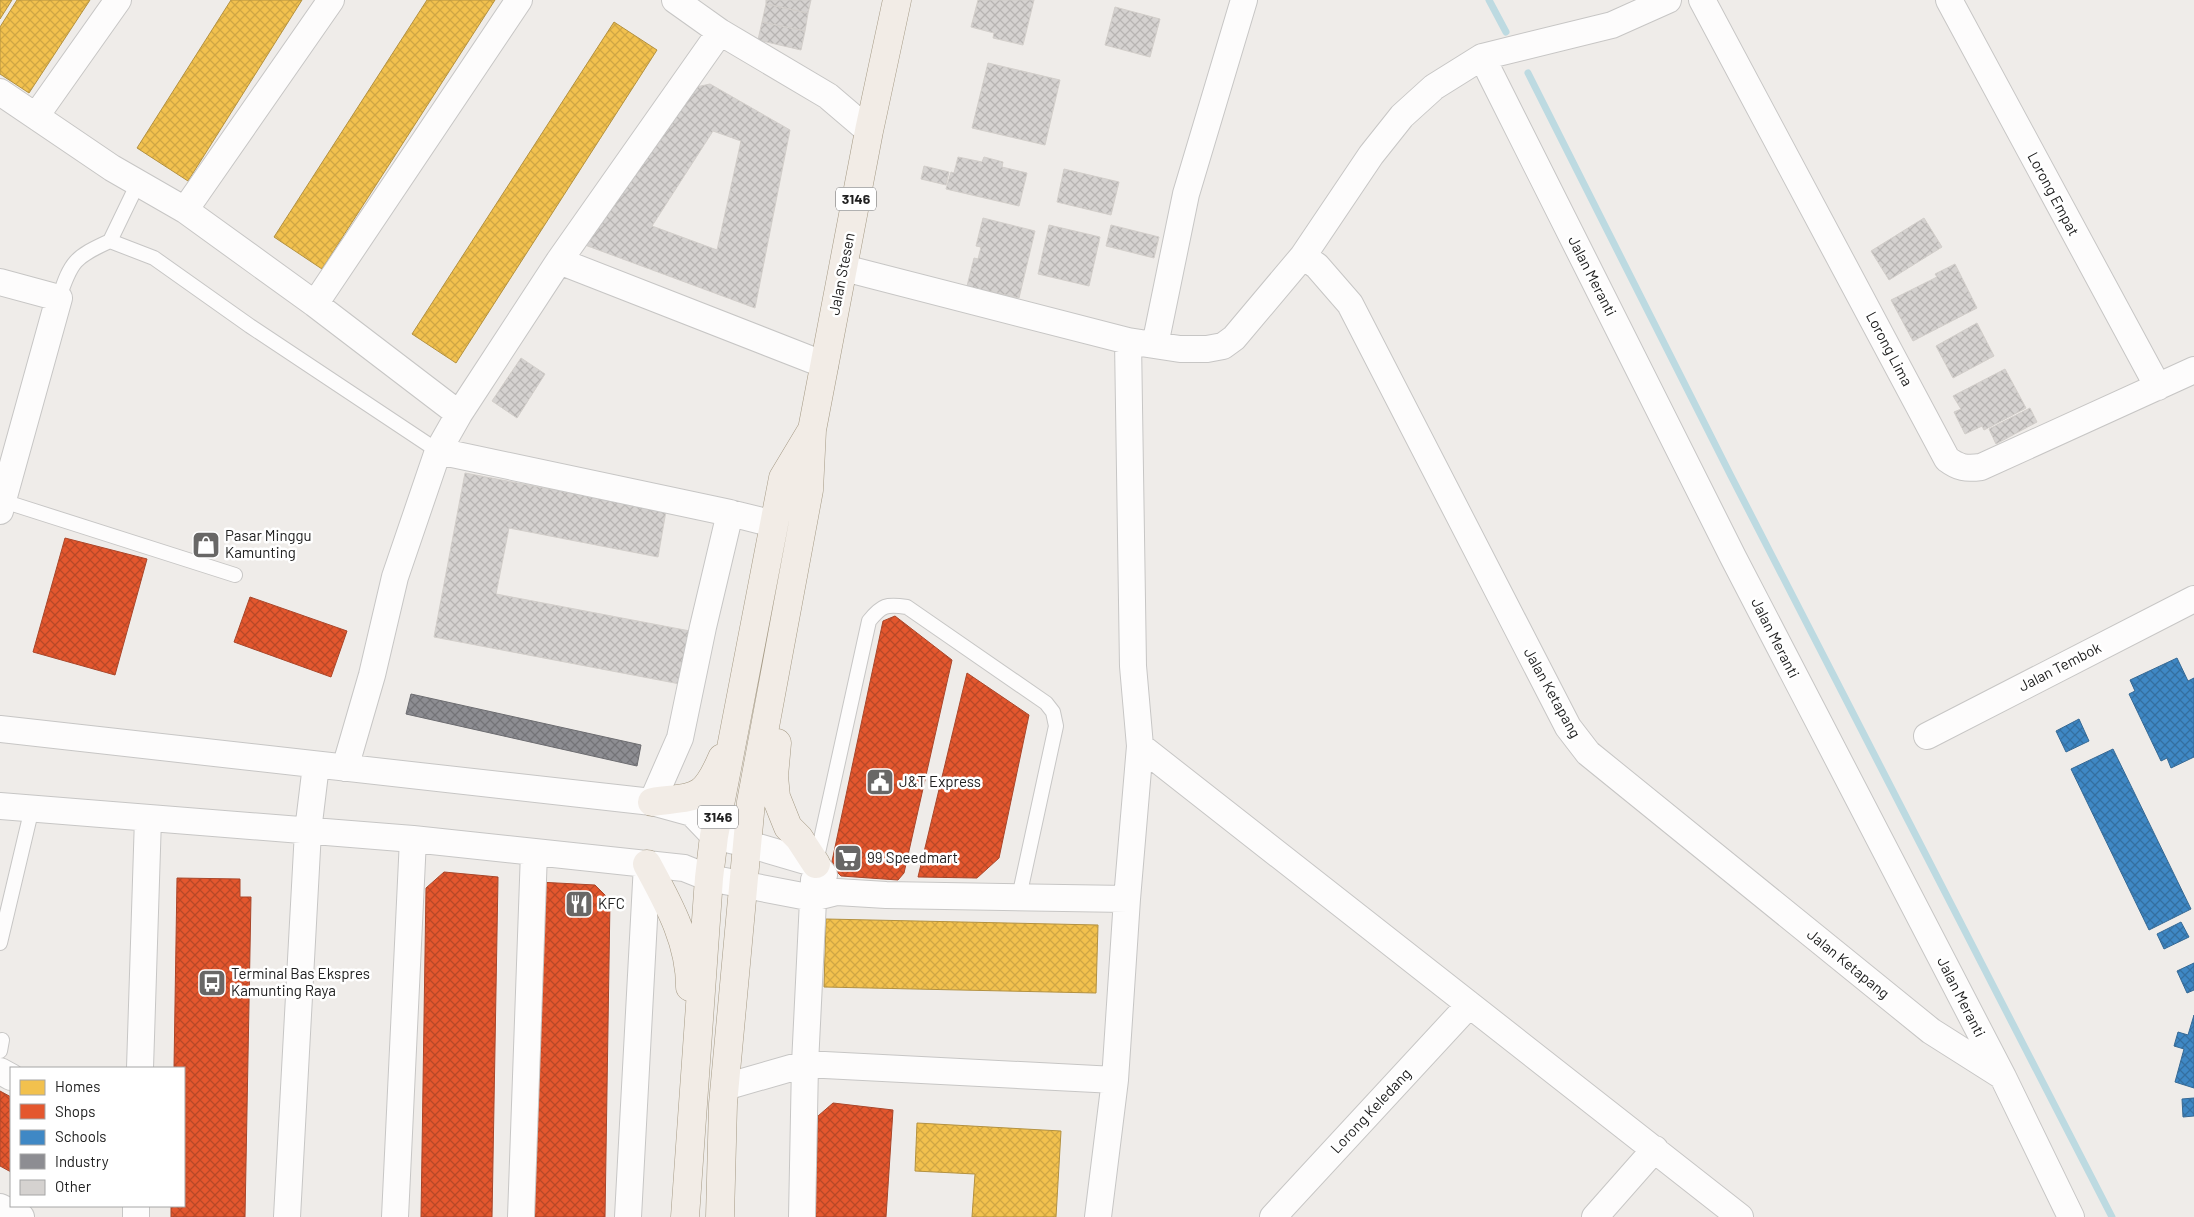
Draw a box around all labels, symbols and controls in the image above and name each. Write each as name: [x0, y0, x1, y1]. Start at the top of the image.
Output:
street label: Lorong Empat: [2024, 149, 2083, 238]
road number: 3146: [836, 188, 876, 210]
street label: Jalan Stesen: [824, 231, 858, 317]
street label: Jalan Meranti: [1565, 232, 1621, 319]
street label: Lorong Lima: [1863, 308, 1917, 389]
place label: Pasar Minggu Kamunting: [225, 526, 312, 561]
shop icon: Pasar Minggu Kamunting: [191, 530, 221, 560]
street label: Jalan Meranti: [1748, 594, 1804, 681]
street label: Jalan Tembok: [2015, 637, 2104, 695]
street label: Jalan Ketapang: [1521, 644, 1585, 741]
public building icon: J&T Express: [865, 767, 895, 797]
place label: J&T Express: [899, 772, 981, 790]
road number: 3146: [698, 806, 738, 829]
supermarket icon: 99 Speedmart: [833, 843, 863, 873]
place label: 99 Speedmart: [867, 848, 958, 866]
restaurant icon: KFC: [564, 889, 594, 919]
place label: KFC: [598, 894, 625, 912]
street label: Jalan Ketapang: [1804, 925, 1893, 1002]
street label: Jalan Meranti: [1934, 953, 1990, 1040]
place label: Terminal Bas Ekspres Kamunting Raya: [231, 964, 370, 999]
bus stop icon: Terminal Bas Ekspres Kamunting Raya: [197, 968, 227, 998]
street label: Lorong Keledang: [1326, 1064, 1414, 1157]
legend: [10, 1067, 185, 1207]
text: Homes: [55, 1077, 100, 1095]
text: Shops: [55, 1102, 95, 1120]
text: Schools: [55, 1127, 107, 1145]
text: Industry: [55, 1152, 109, 1170]
text: Other: [55, 1177, 92, 1195]

